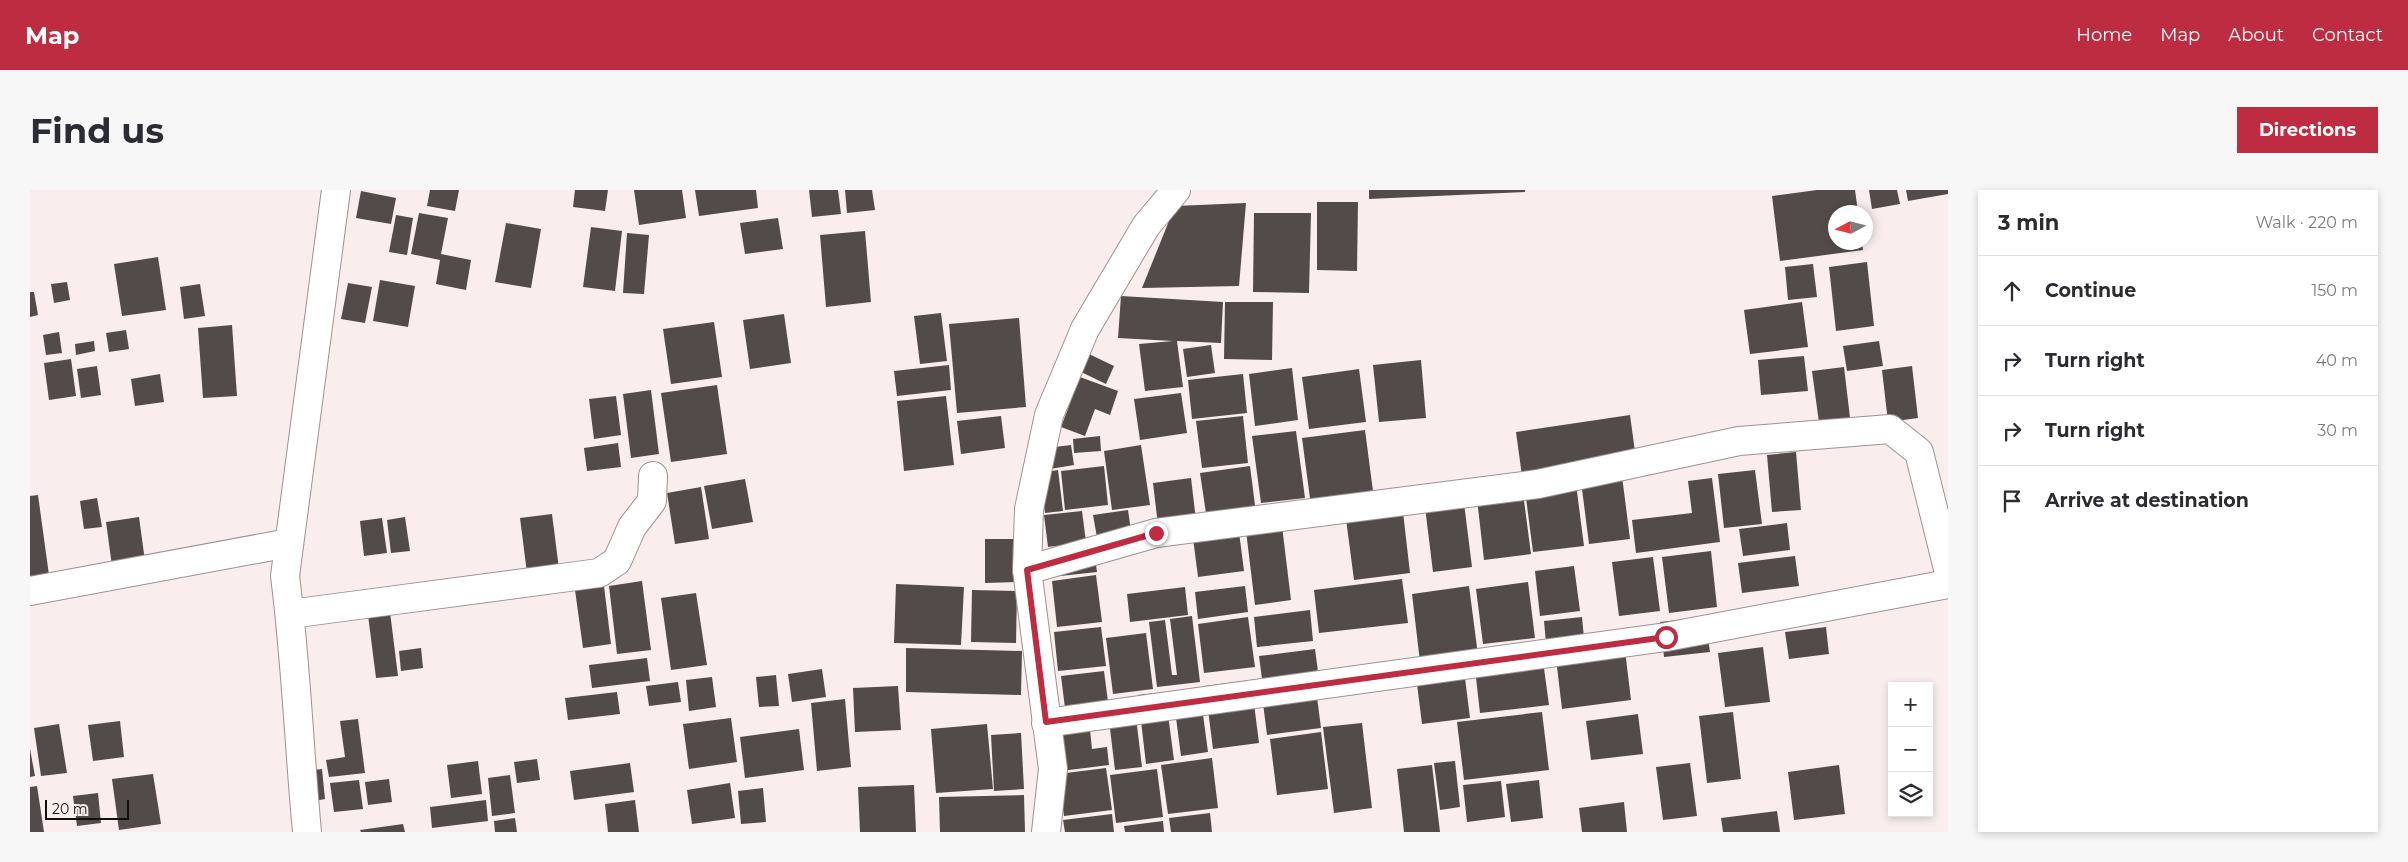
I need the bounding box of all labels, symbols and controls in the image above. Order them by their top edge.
text: Map [25,21,79,50]
text: Home [2076,24,2132,46]
text: Map [2160,24,2200,46]
text: About [2228,24,2284,46]
text: Contact [2312,24,2383,46]
button: Directions [2237,107,2378,153]
text: Find us [30,109,164,152]
north arrow [1828,205,1873,250]
text: 3 min [1998,210,2059,235]
text: Walk · 220 m [2255,213,2358,232]
icon: ahead [1998,277,2026,305]
text: Continue [2045,279,2136,302]
text: 150 m [2311,281,2358,300]
icon: right [1998,347,2026,375]
text: Turn right [2045,349,2145,372]
text: 40 m [2316,351,2358,370]
icon: right [1998,417,2026,445]
text: Turn right [2045,419,2145,442]
text: 30 m [2317,421,2358,440]
icon: arrive [1998,487,2026,515]
text: Arrive at destination [2045,489,2249,512]
route end [1145,522,1168,545]
route start [1655,626,1678,649]
map controls [1888,682,1933,817]
button: + [1888,682,1933,727]
button: − [1888,727,1933,772]
button: layers [1888,772,1933,817]
scale bar [45,797,129,820]
text: 20 m [52,800,88,818]

